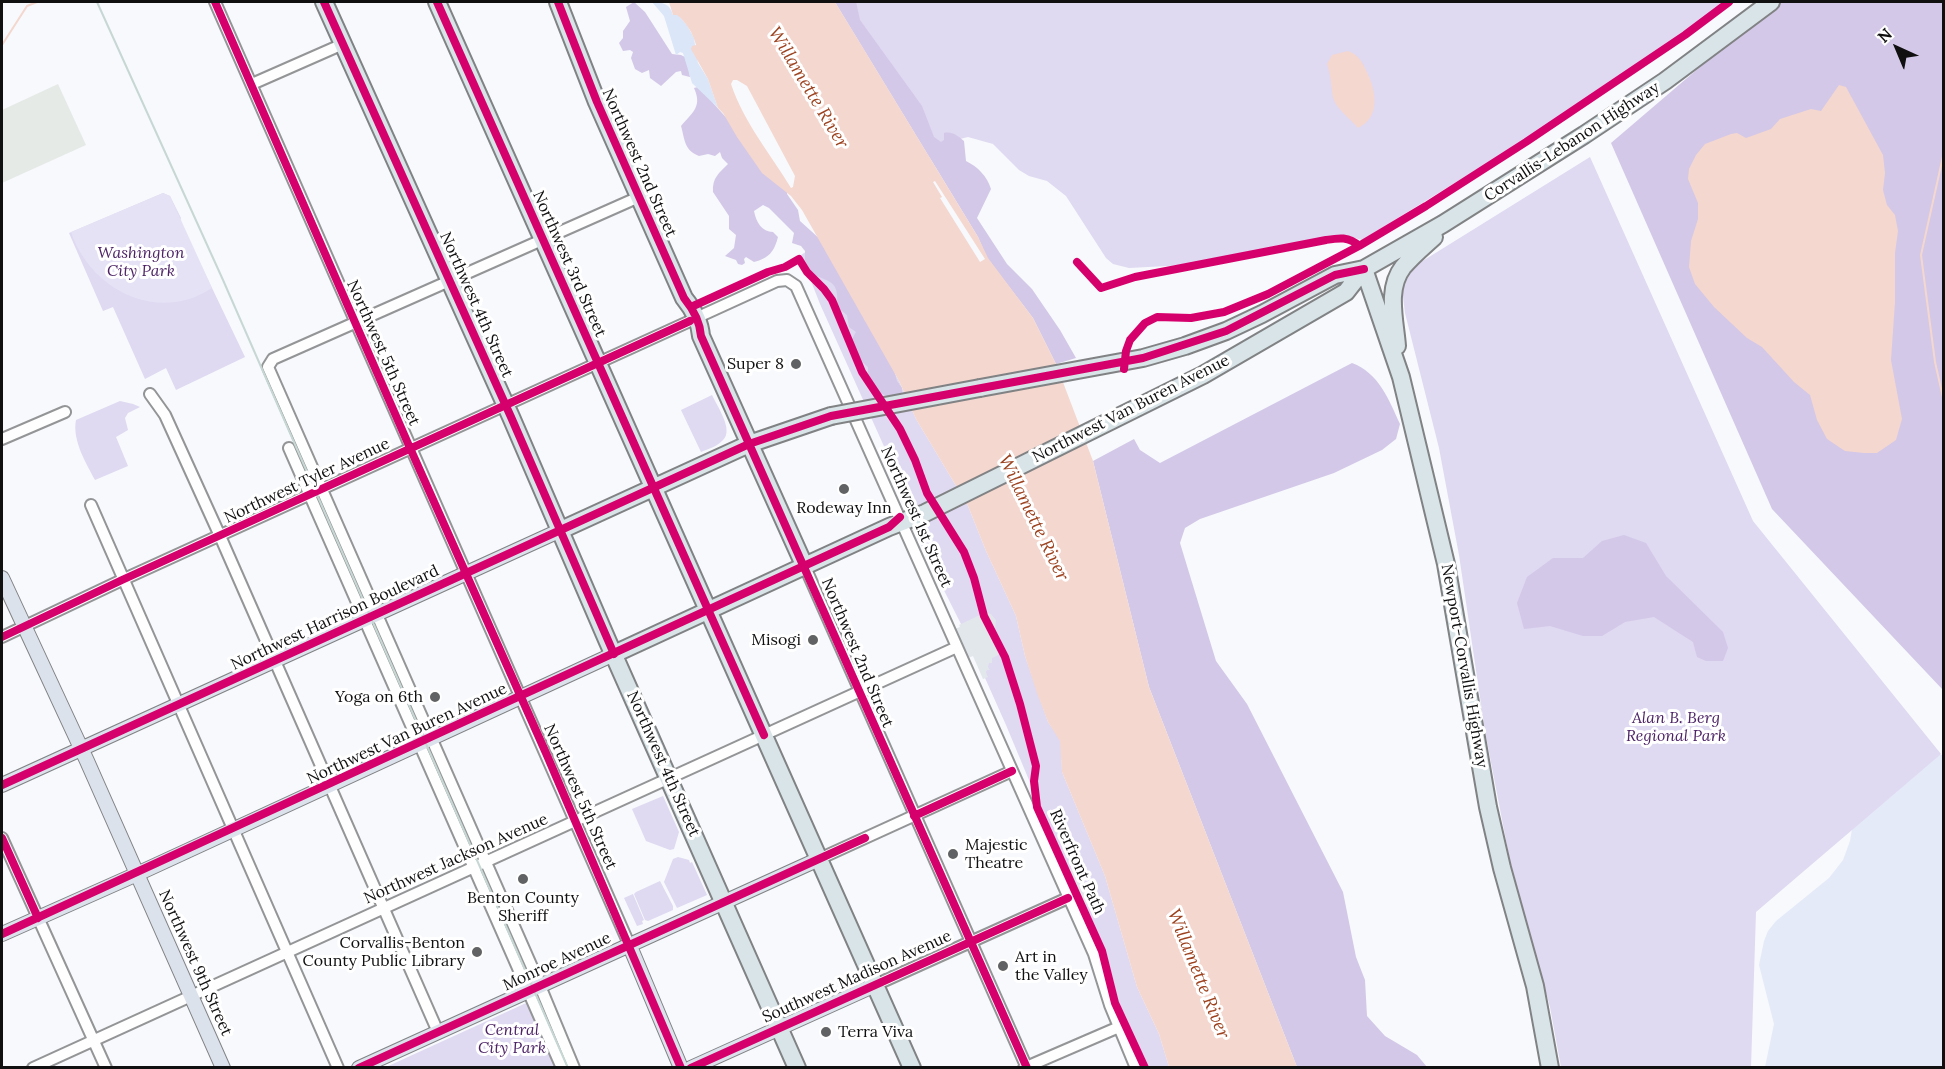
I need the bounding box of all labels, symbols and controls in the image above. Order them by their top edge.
north arrow [1867,18,1927,78]
water label: Willamette River [763,23,853,153]
text: N [1873,24,1896,47]
street label: Corvallis-Lebanon Highway [1481,78,1663,206]
street label: Northwest 2nd Street [598,86,680,240]
street label: Northwest 3rd Street [528,188,610,340]
street label: Northwest 4th Street [435,229,517,381]
park label: Washington City Park [98,243,184,281]
street label: Northwest 5th Street [342,277,424,429]
street label: Northwest Van Buren Avenue [1029,351,1233,467]
place label: Super 8 [727,354,784,374]
marker: Super 8 [789,357,803,371]
street label: Northwest Tyler Avenue [221,434,393,528]
street label: Northwest 1st Street [876,444,956,590]
water label: Willamette River [993,451,1073,585]
marker: Rodeway Inn [837,482,851,496]
place label: Rodeway Inn [796,498,892,518]
street label: Northwest Harrison Boulevard [228,561,442,675]
street label: Newport-Corvallis Highway [1437,563,1491,769]
street label: Northwest 2nd Street [817,575,897,731]
place label: Misogi [751,630,801,650]
marker: Misogi [806,633,820,647]
street label: Northwest Van Buren Avenue [304,679,510,789]
place label: Yoga on 6th [335,687,423,707]
street label: Northwest 4th Street [622,688,704,840]
marker: Yoga on 6th [428,690,442,704]
park label: Alan B. Berg Regional Park [1626,708,1726,746]
street label: Northwest 5th Street [539,721,621,873]
street label: Riverfront Path [1045,806,1109,918]
street label: Northwest Jackson Avenue [361,810,551,908]
place label: Majestic Theatre [965,835,1027,873]
marker: Majestic Theatre [946,847,960,861]
marker: Benton County Sheriff [516,872,530,886]
street label: Northwest 9th Street [154,887,236,1039]
place label: Benton County Sheriff [467,888,579,926]
water label: Willamette River [1162,906,1234,1042]
street label: Southwest Madison Avenue [760,927,954,1027]
street label: Monroe Avenue [500,929,614,995]
place label: Corvallis-Benton County Public Library [303,933,465,971]
marker: Corvallis-Benton County Public Library [470,945,484,959]
place label: Art in the Valley [1015,947,1088,985]
marker: Art in the Valley [996,959,1010,973]
park label: Central City Park [478,1020,546,1058]
place label: Terra Viva [838,1022,913,1042]
marker: Terra Viva [819,1025,833,1039]

